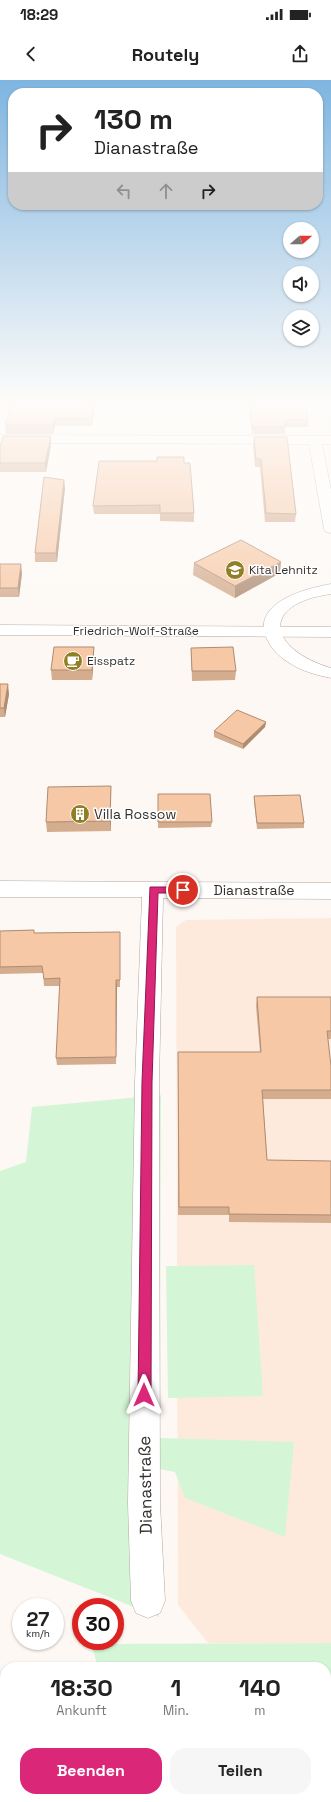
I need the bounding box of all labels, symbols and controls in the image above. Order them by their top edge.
text: 18:29 [20,5,58,24]
icon: back [20,43,42,65]
text: Routely [132,43,199,66]
icon: share [289,43,311,65]
text: 130 m [94,101,173,137]
icon: right [28,104,80,156]
text: Dianastraße [94,136,198,159]
icon: left [113,180,135,202]
icon: ahead [155,180,177,202]
icon: right [197,180,219,202]
north arrow [283,222,319,258]
map controls [283,222,319,346]
button: sound [283,266,319,302]
button: layers [283,310,319,346]
school or university icon: Kita Lehnitz [224,559,246,581]
place label: Kita Lehnitz [249,562,318,578]
street label: Friedrich-Wolf-Straße [73,623,199,639]
cafe icon: Eisspatz [62,650,84,672]
place label: Eisspatz [87,653,135,669]
building icon: Villa Rossow [69,803,91,825]
place label: Villa Rossow [94,805,177,823]
pin [166,873,200,907]
icon: arrive [172,879,194,901]
street label: Dianastraße [213,881,295,899]
position arrow [123,1374,165,1416]
street label: Dianastraße [133,1436,157,1534]
speed limit sign: 30 [72,1598,124,1650]
text: 27 [27,1606,49,1632]
text: km/h [26,1627,50,1640]
text: 18:30 [50,1672,113,1703]
text: 1 [171,1672,181,1703]
text: 140 [239,1672,281,1703]
text: Ankunft [56,1702,107,1719]
text: Min. [163,1702,189,1719]
text: m [254,1702,265,1719]
button: Beenden [20,1748,162,1794]
button: Teilen [170,1748,311,1794]

